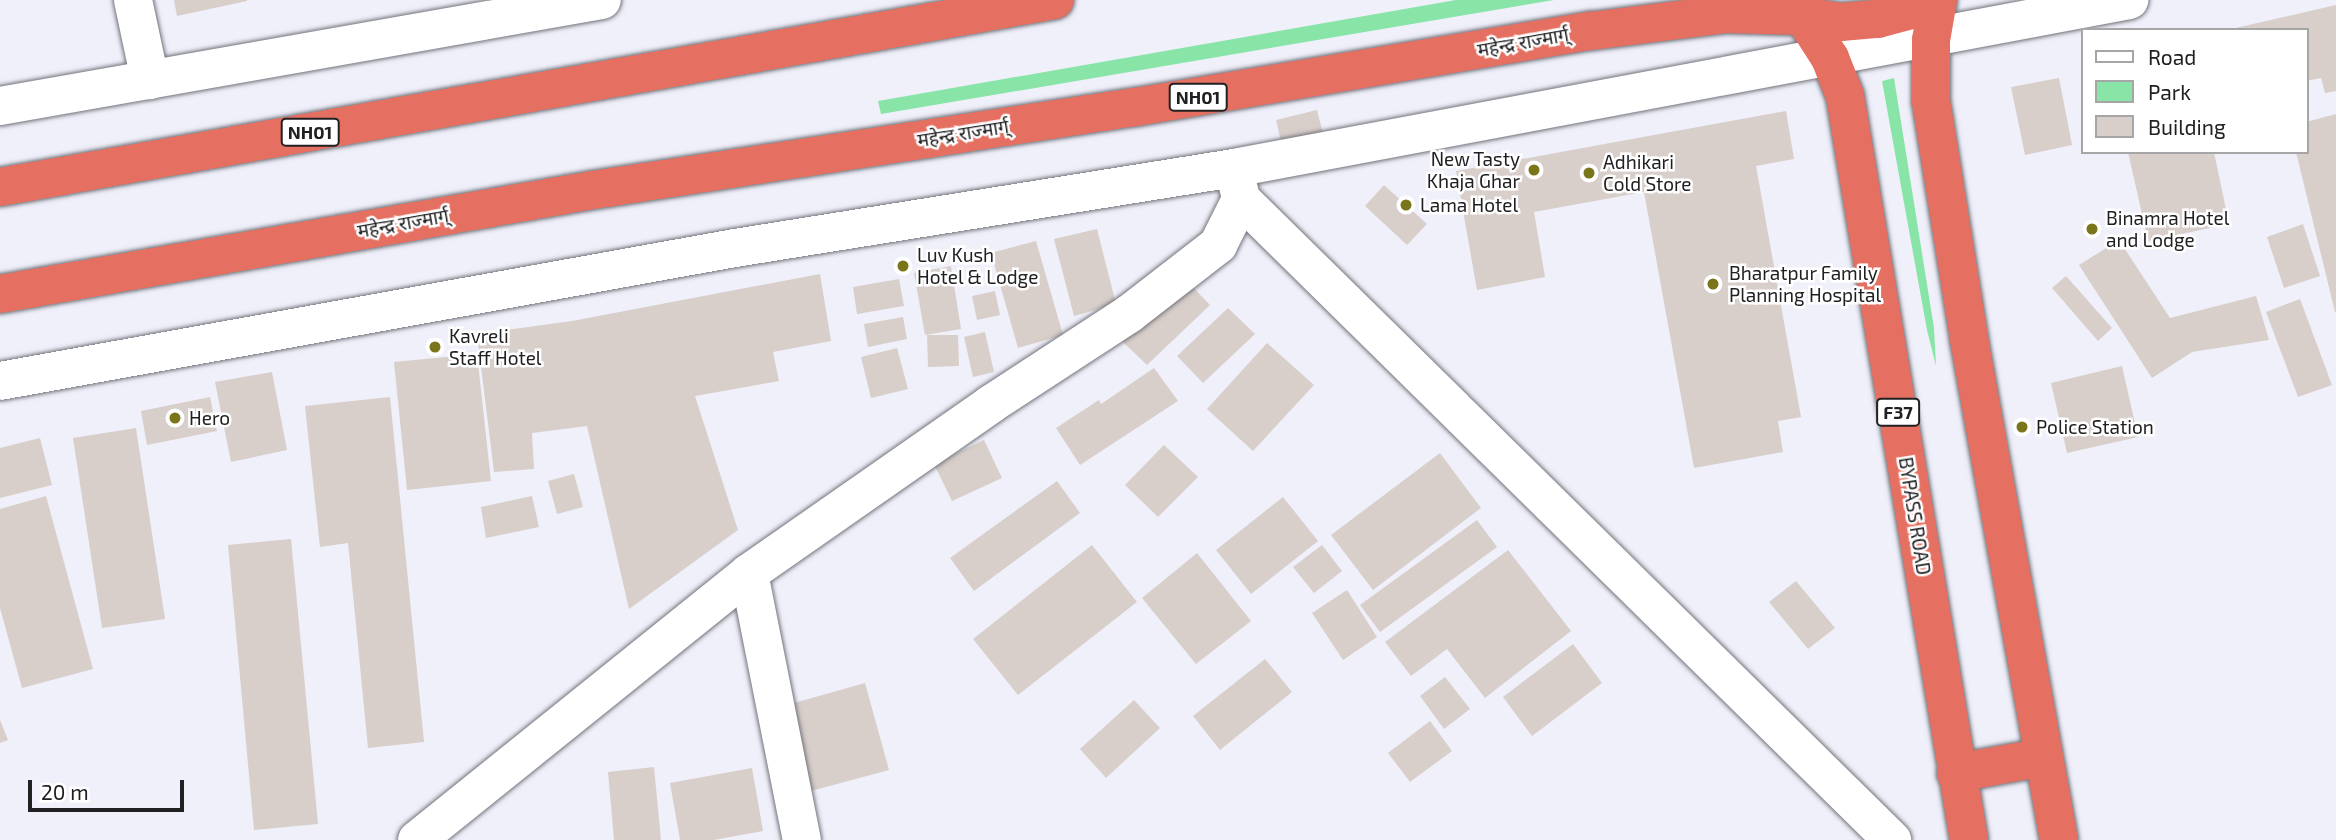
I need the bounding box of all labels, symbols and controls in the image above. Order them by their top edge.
street label: महेन्द्र राज्मार्ग् [1476,23,1570,61]
legend [2080,28,2308,154]
text: Road [2148,44,2196,69]
text: Park [2148,79,2191,104]
road number: NH01 [1168,82,1228,112]
text: Building [2148,114,2226,139]
street label: महेन्द्र राज्मार्ग् [916,115,1010,151]
road number: NH01 [280,118,340,146]
place label: New Tasty Khaja Ghar [1427,148,1520,192]
place label: Adhikari Cold Store [1603,151,1692,195]
marker: New Tasty Khaja Ghar [1526,162,1542,178]
marker: Adhikari Cold Store [1581,165,1597,181]
place label: Lama Hotel [1420,194,1518,216]
marker: Lama Hotel [1398,197,1414,213]
street label: महेन्द्र राज्मार्ग् [356,204,450,242]
place label: Binamra Hotel and Lodge [2106,207,2229,251]
marker: Binamra Hotel and Lodge [2084,221,2100,237]
place label: Luv Kush Hotel & Lodge [917,244,1039,288]
marker: Luv Kush Hotel & Lodge [895,258,911,274]
place label: Bharatpur Family Planning Hospital [1729,262,1881,306]
marker: Bharatpur Family Planning Hospital [1703,274,1723,294]
place label: Kavreli Staff Hotel [449,325,542,369]
marker: Kavreli Staff Hotel [427,339,443,355]
road number: F37 [1875,398,1921,426]
place label: Hero [189,407,230,429]
marker: Hero [167,410,183,426]
place label: Police Station [2036,416,2154,438]
marker: Police Station [2014,419,2030,435]
street label: BYPASS ROAD [1894,455,1936,577]
scale bar [32,766,187,810]
text: 20 m [41,779,89,804]

